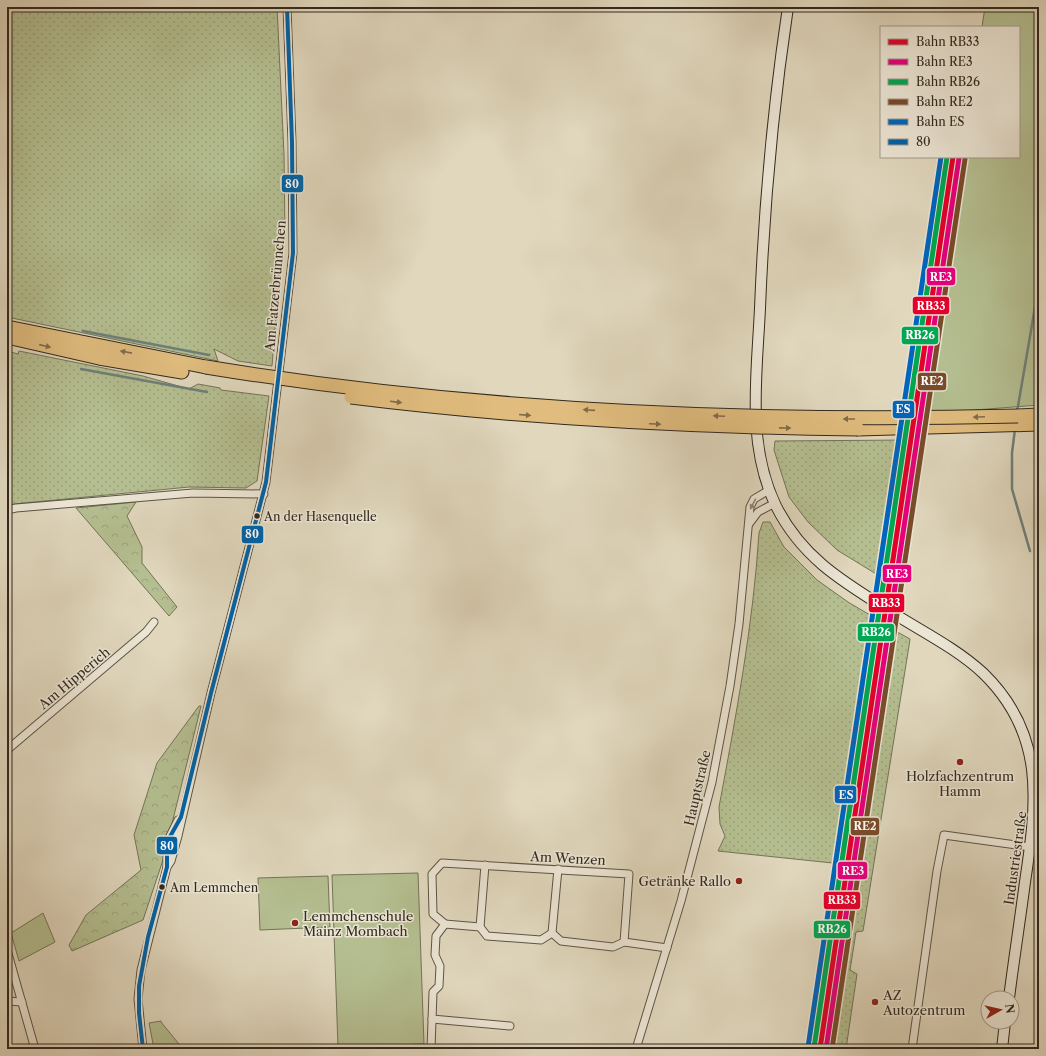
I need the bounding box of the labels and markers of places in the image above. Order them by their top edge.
place label: An der Hasenquelle [263,509,377,524]
marker: An der Hasenquelle [252,511,262,521]
marker: Holzfachzentrum Hamm [955,757,965,767]
place label: Holzfachzentrum Hamm [906,768,1014,799]
place label: Getränke Rallo [638,873,731,889]
marker: Getränke Rallo [734,876,744,886]
place label: Am Lemmchen [169,880,259,895]
marker: Am Lemmchen [157,882,167,892]
place label: Lemmchenschule Mainz Mombach [303,908,413,939]
marker: Lemmchenschule Mainz Mombach [290,918,300,928]
place label: AZ Autozentrum [882,987,965,1018]
marker: AZ Autozentrum [870,997,880,1007]

